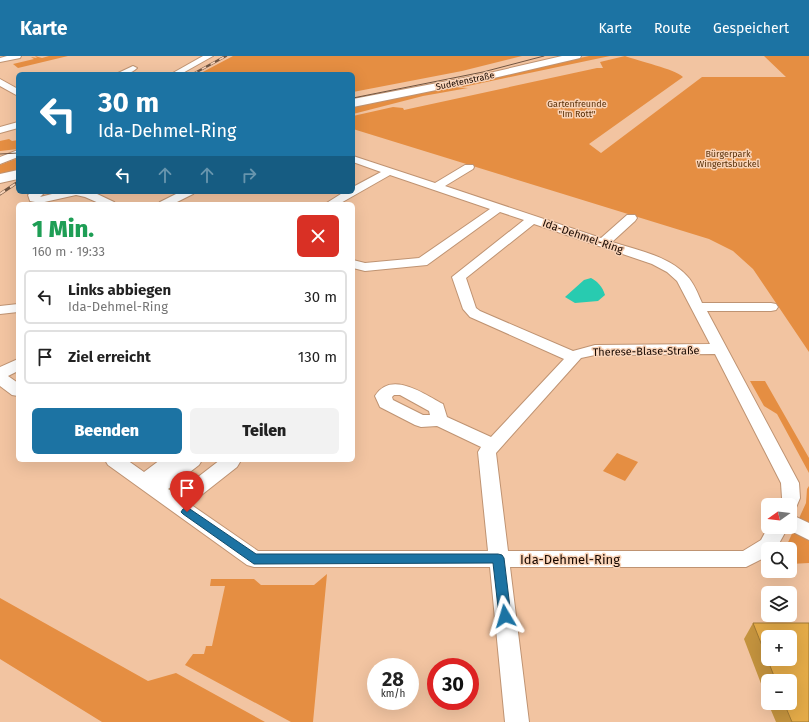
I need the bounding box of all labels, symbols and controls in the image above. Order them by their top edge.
text: Karte [20,17,67,40]
text: Karte [598,20,632,37]
text: Route [654,20,691,37]
text: Gespeichert [713,20,789,37]
street label: Sudetenstraße [435,70,495,92]
text: 30 m [98,86,159,119]
icon: left [32,88,84,140]
park label: Gartenfreunde "Im Rott" [547,99,607,119]
text: Ida-Dehmel-Ring [98,120,236,142]
park label: Bürgerpark Wingertsbuckel [697,149,760,169]
icon: left [112,164,134,186]
icon: ahead [154,164,176,186]
icon: ahead [196,164,218,186]
icon: right [238,164,260,186]
text: 1 Min. [32,215,94,243]
button: close [297,215,339,257]
street label: Ida-Dehmel-Ring [541,217,625,256]
text: 160 m · 19:33 [32,244,105,259]
text: Links abbiegen [68,281,171,299]
icon: left [34,286,56,308]
text: 30 m [304,288,337,306]
text: Ida-Dehmel-Ring [68,299,168,314]
street label: Therese-Blase-Straße [593,344,700,359]
icon: arrive [34,346,56,368]
text: Ziel erreicht [68,348,151,366]
text: 130 m [298,348,337,366]
button: Beenden [32,408,182,454]
button: Teilen [190,408,339,454]
pin [170,471,204,512]
icon: arrive [176,477,198,499]
north arrow [761,498,797,534]
map controls [761,498,797,710]
button: search [761,542,797,578]
street label: Ida-Dehmel-Ring [520,552,620,567]
button: layers [761,586,797,622]
position arrow [484,595,526,637]
button: + [761,630,797,666]
speed limit sign: 30 [427,658,479,710]
text: 28 [382,667,404,691]
button: − [761,674,797,710]
text: km/h [381,688,405,700]

